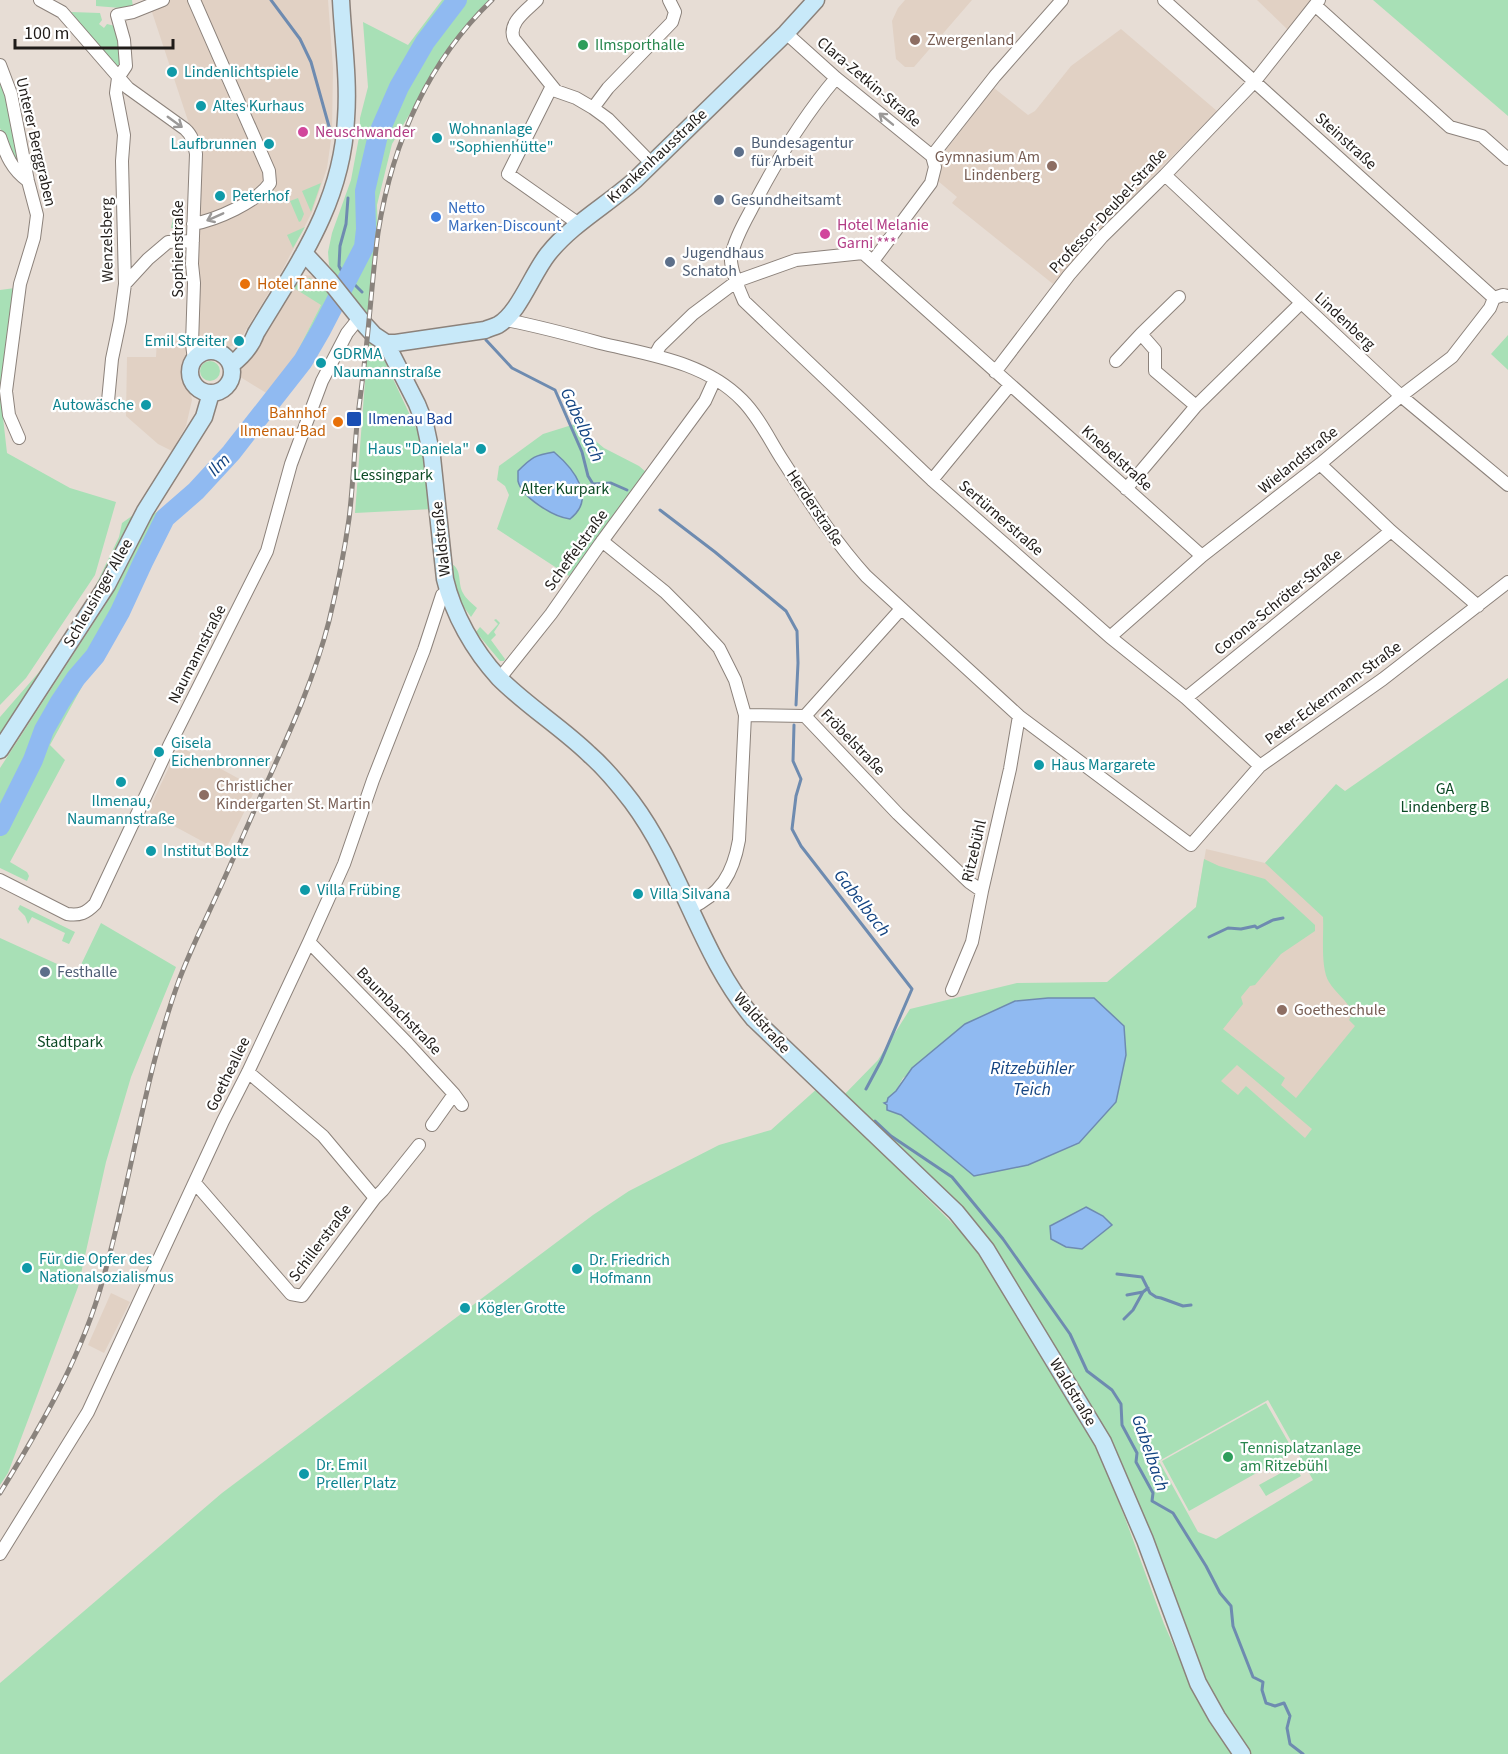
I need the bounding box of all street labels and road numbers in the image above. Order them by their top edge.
street label: Clara-Zetkin-Straße [812,32,926,132]
street label: Unterer Berggraben [10,75,62,209]
street label: Krankenhausstraße [602,104,712,208]
street label: Steinstraße [1310,107,1382,175]
street label: Professor-Deubel-Straße [1044,144,1172,278]
street label: Wenzelsberg [95,197,119,283]
street label: Sophienstraße [167,200,189,298]
street label: Lindenberg [1310,287,1380,355]
street label: Knebelstraße [1077,420,1157,496]
street label: Wielandstraße [1254,421,1342,499]
street label: Herderstraße [781,465,849,551]
street label: Sertürnerstraße [954,475,1048,561]
street label: Waldstraße [426,500,456,578]
street label: Scheffelstraße [539,505,613,595]
street label: Schleusinger Allee [58,535,138,651]
street label: Corona-Schröter-Straße [1209,543,1347,660]
street label: Naumannstraße [163,601,231,707]
street label: Peter-Eckermann-Straße [1260,636,1406,750]
street label: Fröbelstraße [816,704,890,780]
street label: Ritzebühl [956,818,992,884]
street label: Baumbachstraße [351,962,447,1060]
street label: Waldstraße [729,988,795,1058]
street label: Goetheallee [201,1033,256,1115]
street label: Schillerstraße [283,1199,357,1286]
street label: Waldstraße [1044,1354,1102,1430]

